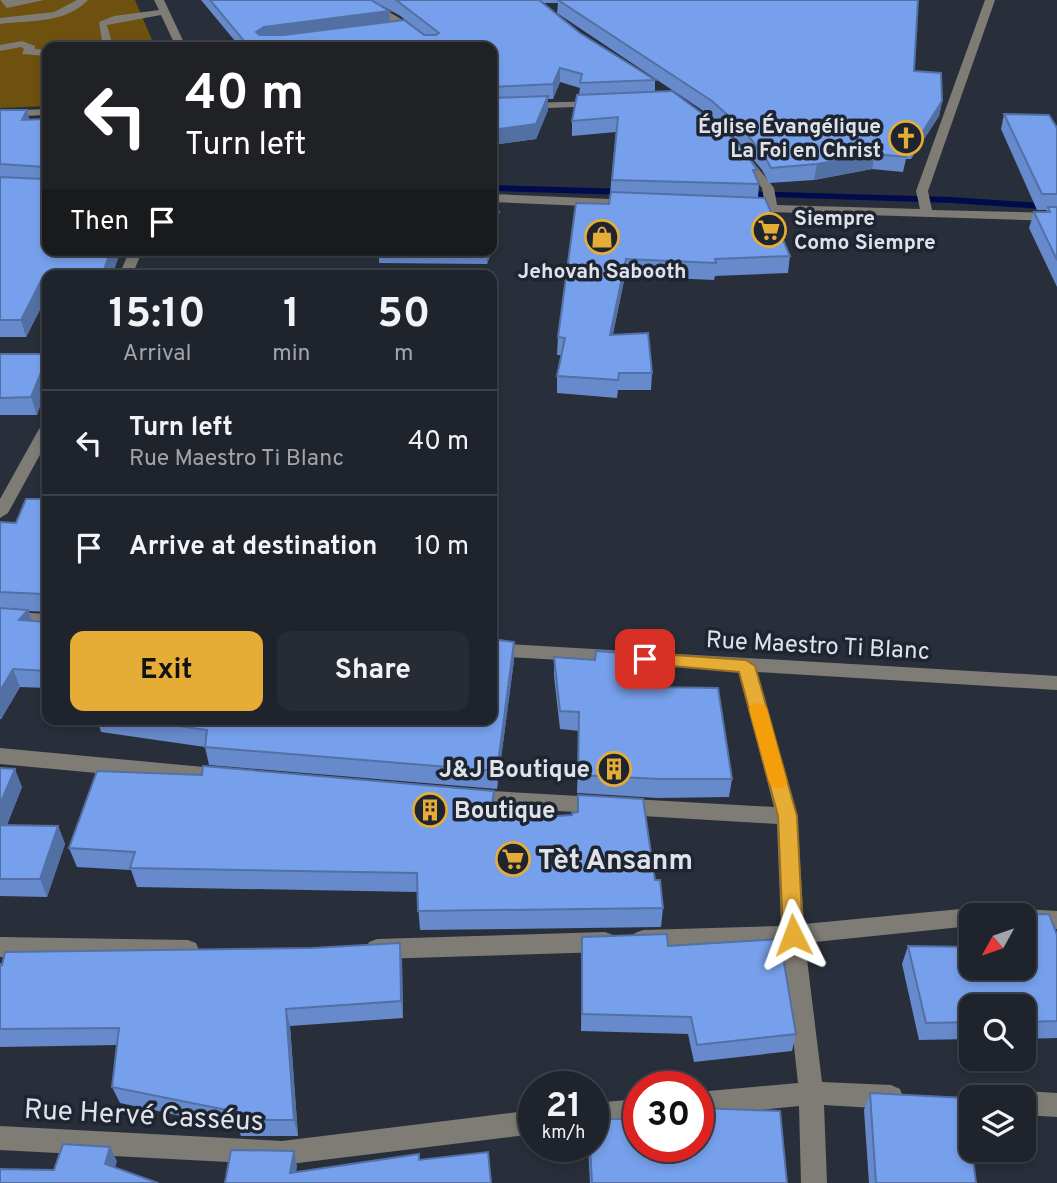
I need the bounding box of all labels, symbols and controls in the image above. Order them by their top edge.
text: 40 m [185,65,304,127]
icon: left [70,70,161,161]
place label: Église Évangélique La Foi en Christ [698,113,881,165]
church icon: Église Évangélique La Foi en Christ [887,119,925,157]
text: Turn left [185,126,306,166]
icon: arrive [143,203,181,241]
text: Then [70,206,129,239]
place label: Siempre Como Siempre [794,206,936,257]
supermarket icon: Siempre Como Siempre [750,211,788,249]
shop icon: Jehovah Sabooth [583,218,621,256]
place label: Jehovah Sabooth [518,259,686,286]
text: 15:10 [109,289,206,342]
text: 1 [283,289,300,342]
text: 50 [377,289,430,342]
text: Arrival [123,340,191,369]
text: min [272,340,311,369]
text: m [394,340,414,369]
text: Turn left [129,412,233,445]
icon: left [70,424,108,462]
text: 40 m [408,426,469,459]
text: Rue Maestro Ti Blanc [129,445,344,474]
icon: arrive [70,529,108,567]
text: Arrive at destination [129,531,377,564]
text: 10 m [414,531,469,564]
street label: Rue Maestro Ti Blanc [705,626,931,668]
pin [615,629,675,689]
button: Exit [70,631,263,711]
button: Share [277,631,469,711]
icon: arrive [626,640,664,678]
building icon: J&J Boutique [595,750,633,788]
place label: J&J Boutique [439,756,590,786]
building icon: Boutique [411,791,449,829]
place label: Boutique [454,797,555,827]
supermarket icon: Tèt Ansanm [494,840,532,878]
place label: Tèt Ansanm [538,844,693,880]
position arrow [756,898,830,972]
north arrow [959,903,1036,980]
map controls [959,903,1036,1162]
button: search [959,994,1036,1071]
speed limit sign: 30 [623,1071,714,1162]
text: 21 [546,1085,581,1129]
button: layers [959,1085,1036,1162]
street label: Rue Hervé Casséus [23,1093,265,1141]
text: km/h [542,1122,585,1145]

